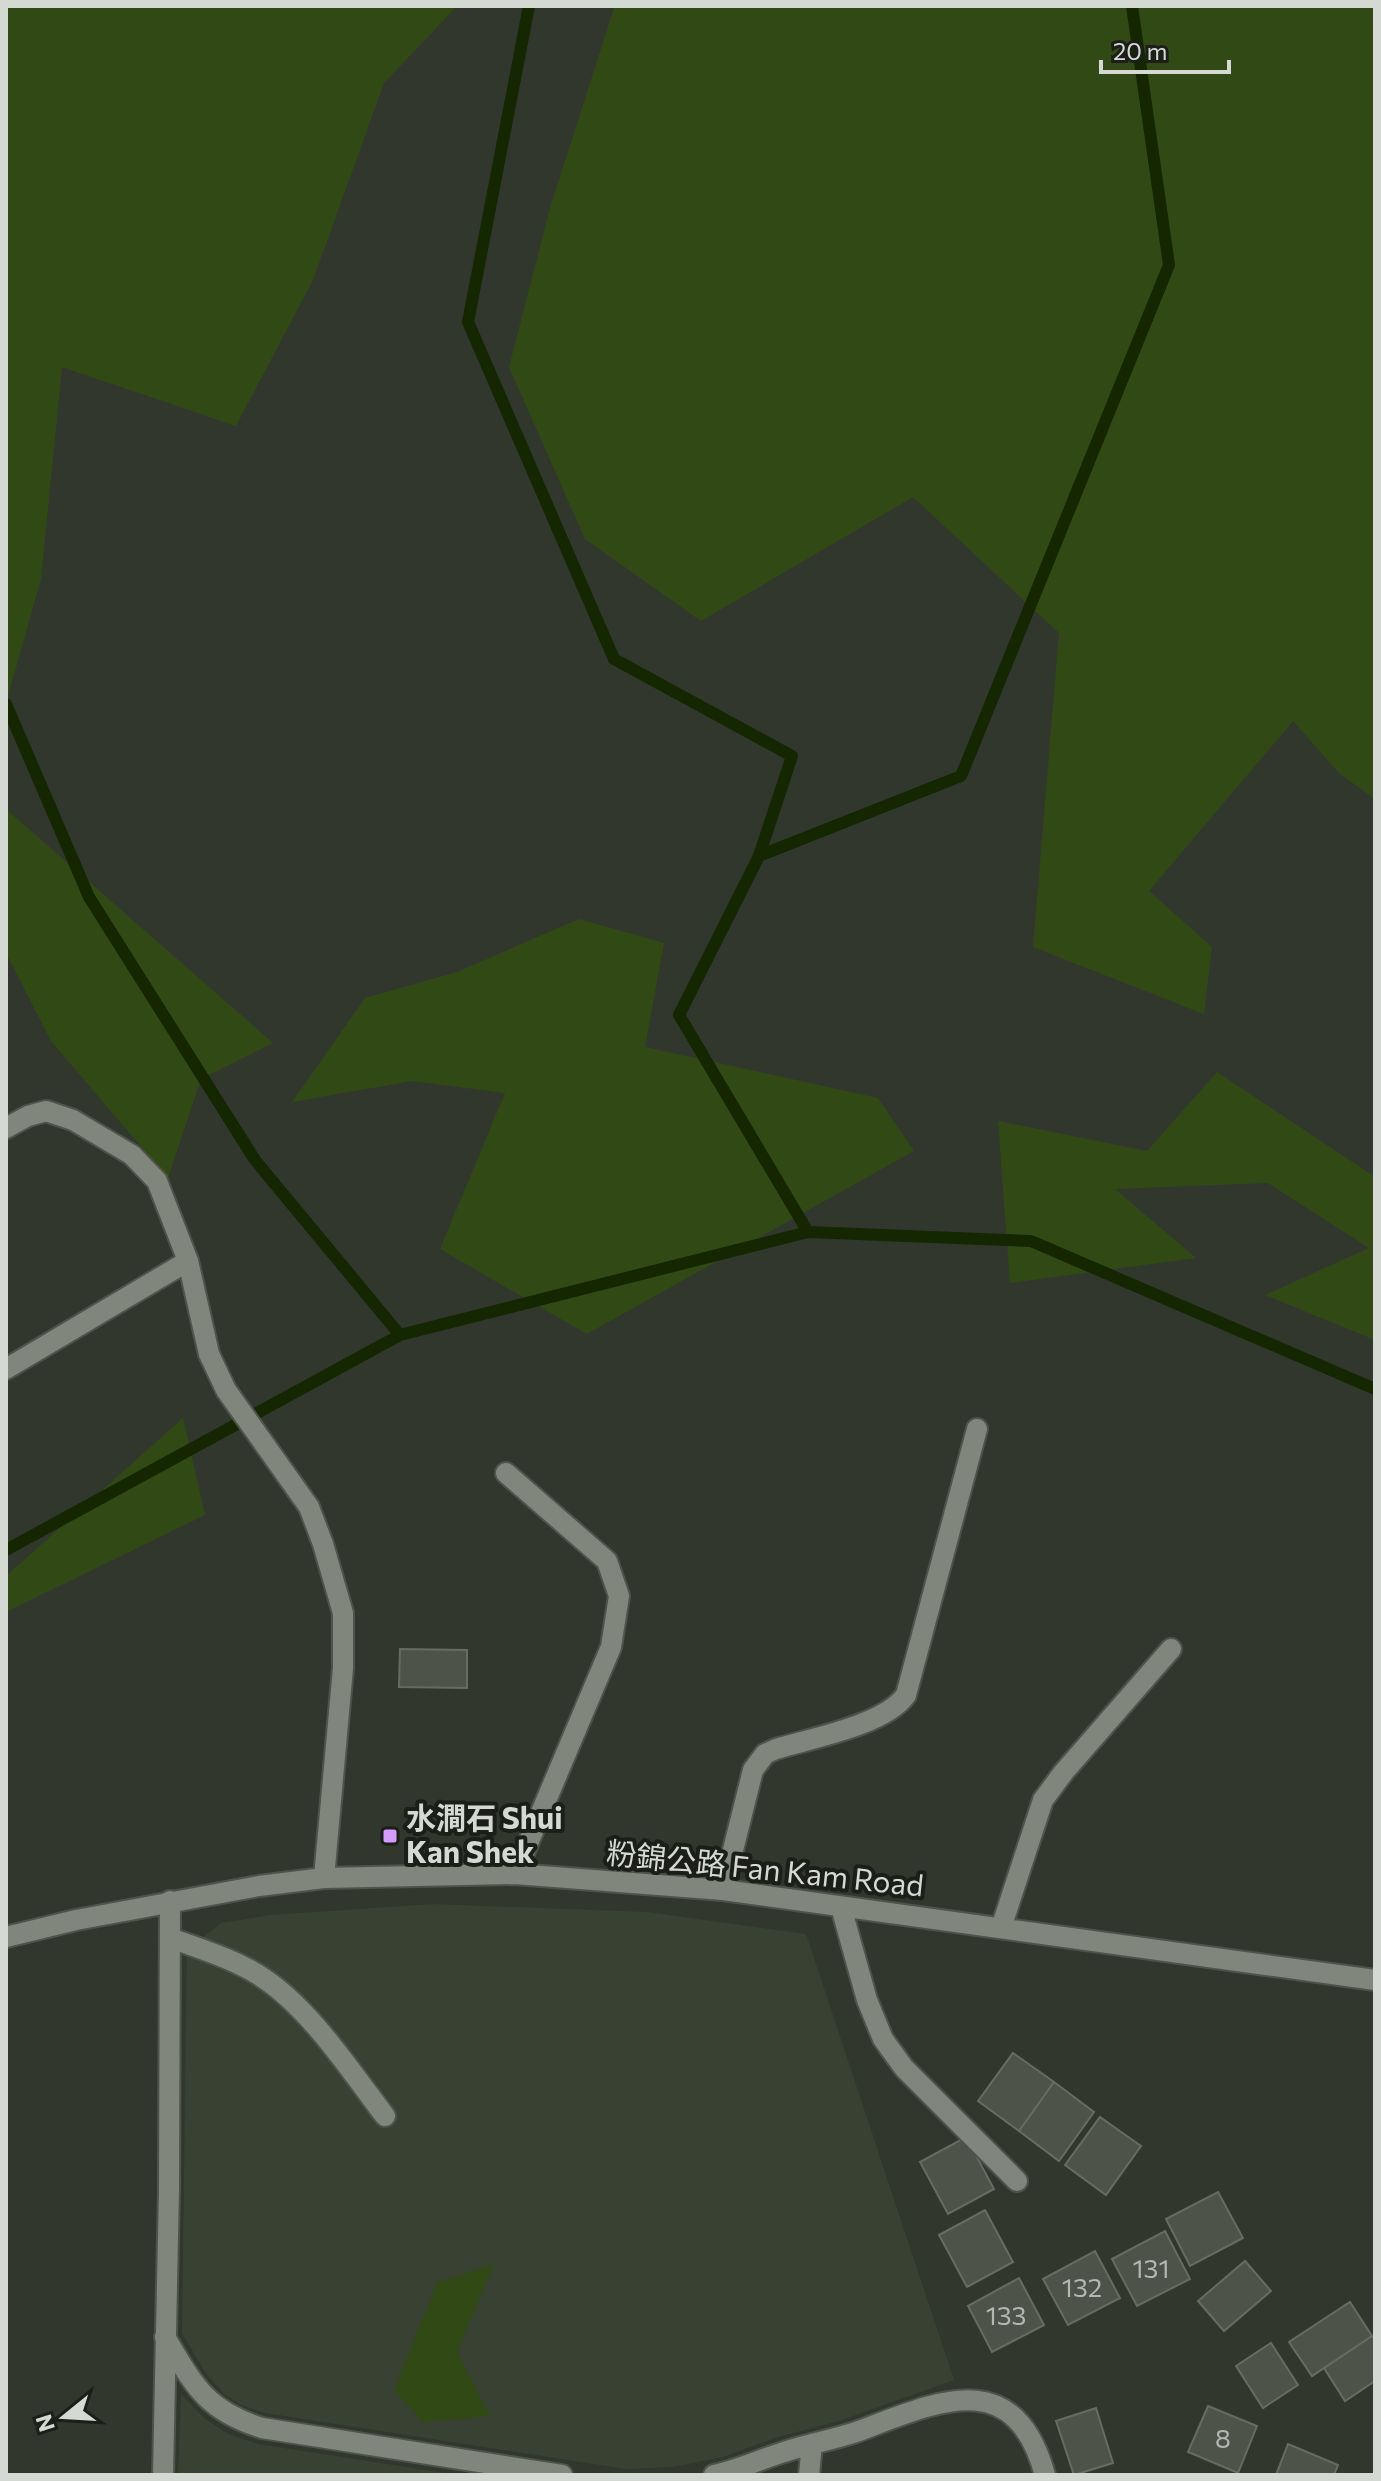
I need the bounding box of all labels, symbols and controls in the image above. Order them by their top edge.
scale bar [1101,24,1229,74]
text: 20 m [1113,36,1167,65]
place label: 水澗石 Shui Kan Shek [406,1798,563,1869]
marker: 水澗石 Shui Kan Shek [381,1827,399,1845]
street label: 粉錦公路 Fan Kam Road [605,1832,926,1903]
house number: 131 [1132,2252,1170,2283]
house number: 132 [1062,2271,1102,2302]
house number: 133 [986,2299,1026,2330]
north arrow [24,2377,104,2457]
text: N [29,2411,60,2435]
house number: 8 [1215,2422,1231,2453]

